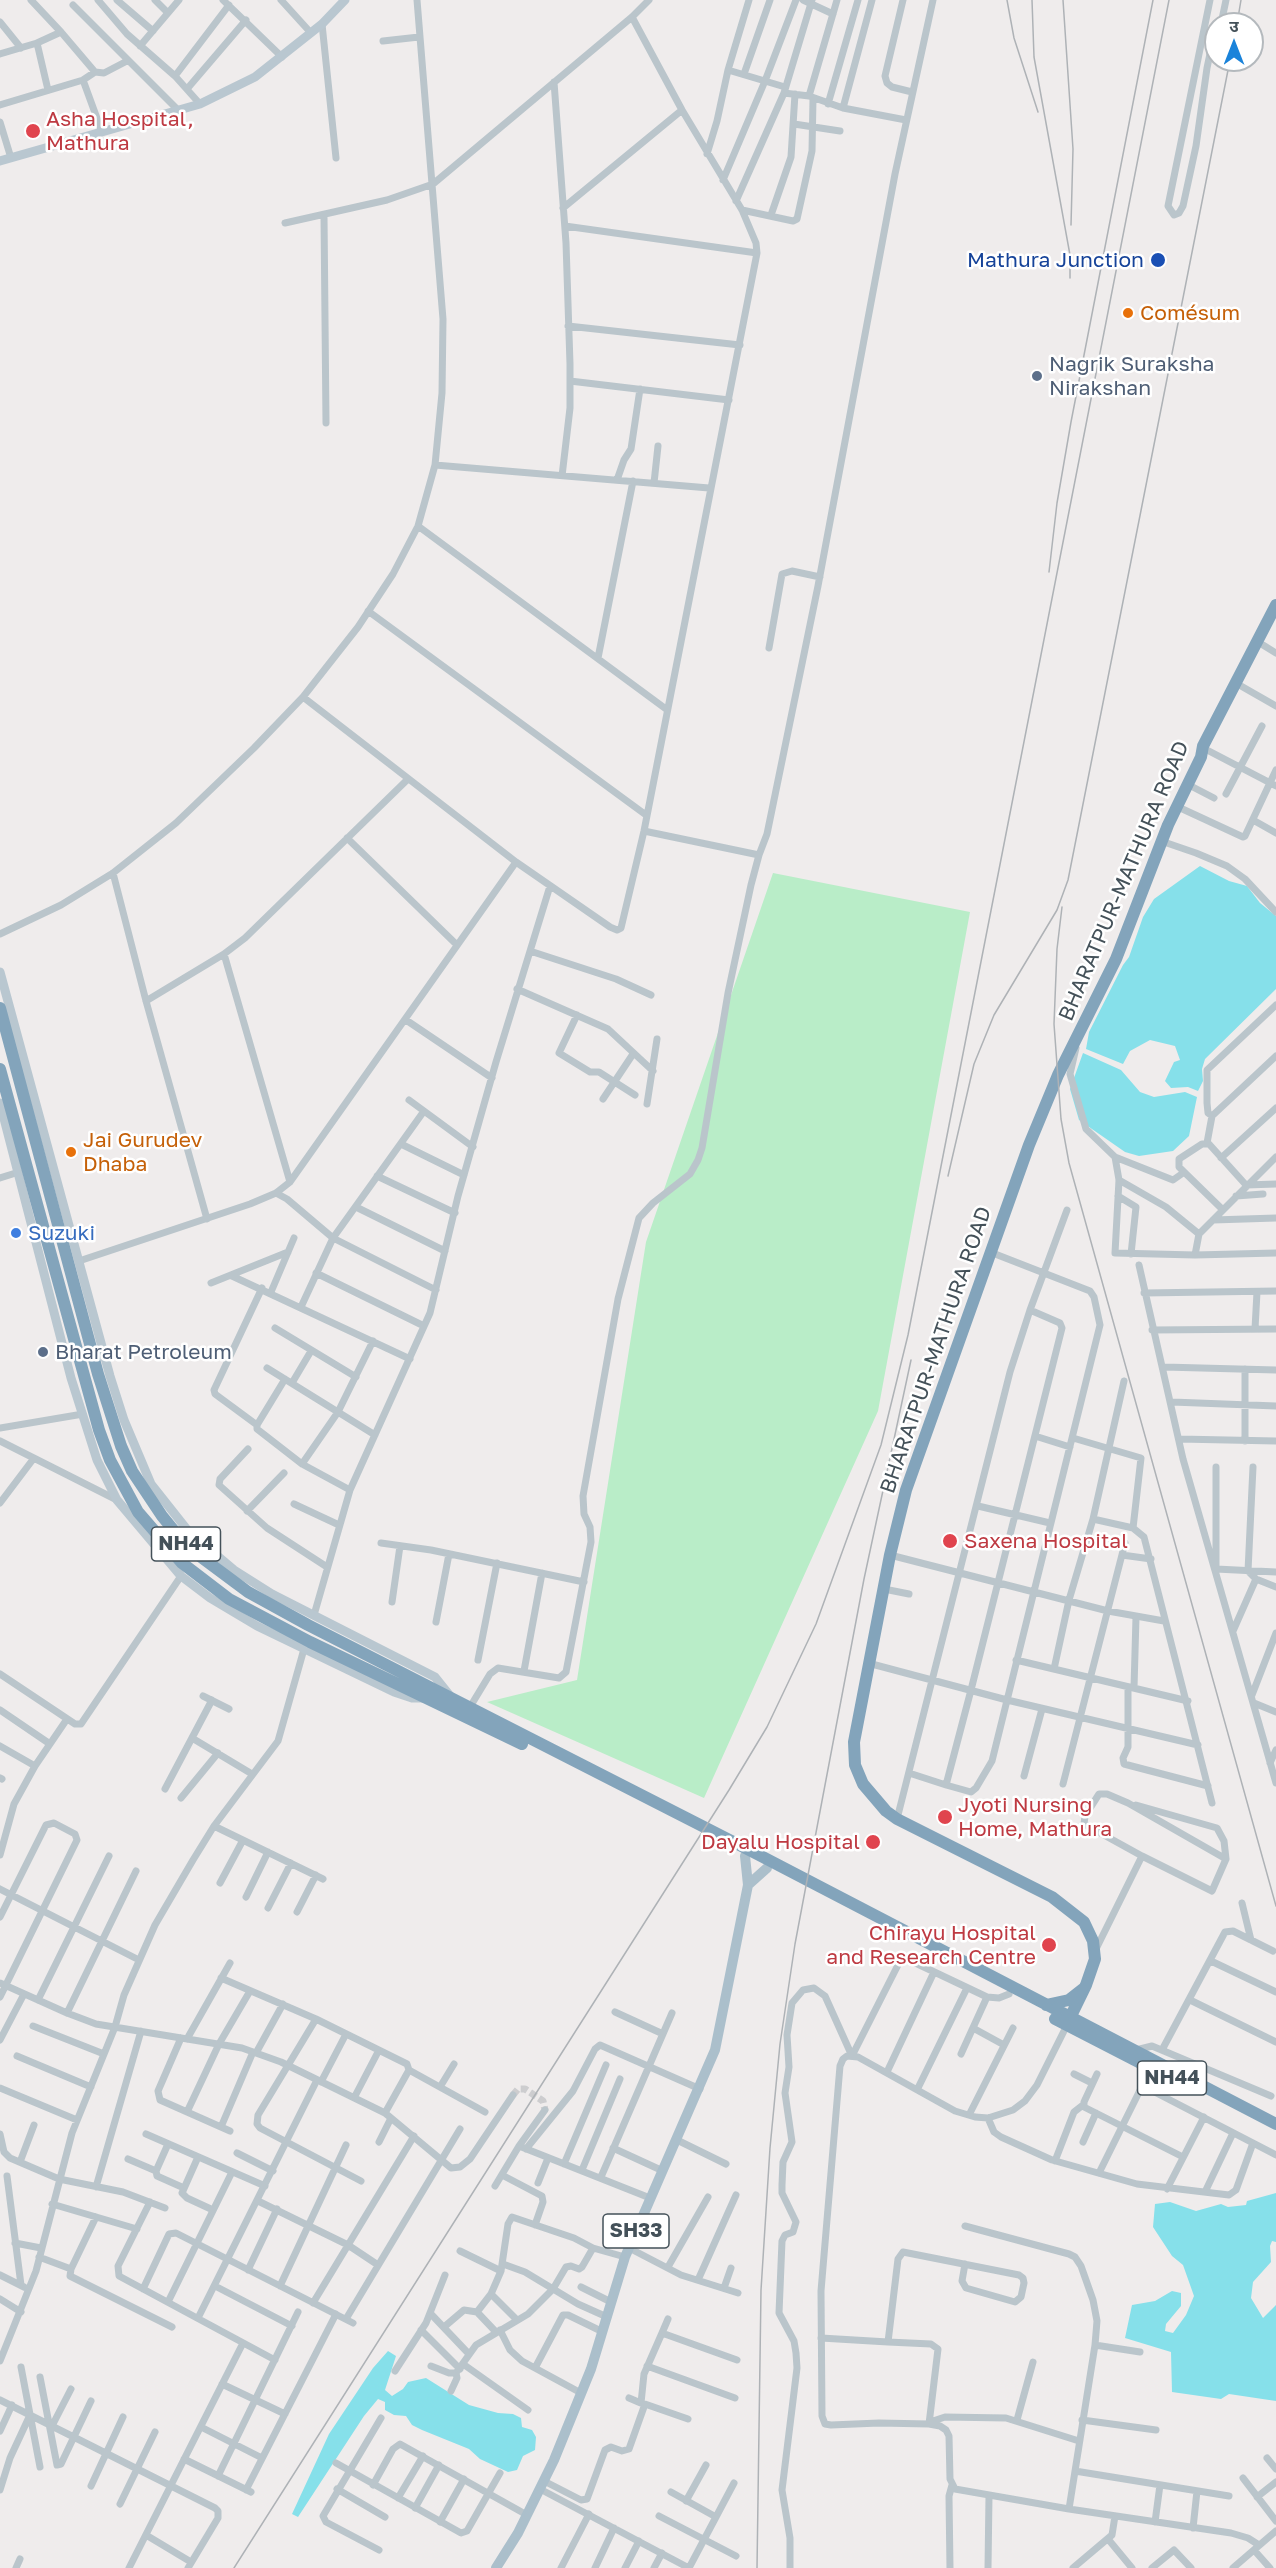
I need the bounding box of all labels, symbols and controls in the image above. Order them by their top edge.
north arrow [1204,12,1264,72]
text: उ [1229,16,1239,36]
place label: Asha Hospital, Mathura [46,106,194,156]
marker: Asha Hospital, Mathura [24,122,42,140]
place label: Mathura Junction [967,247,1144,273]
marker: Mathura Junction [1149,251,1167,269]
place label: Comésum [1140,300,1240,326]
marker: Comésum [1121,306,1135,320]
place label: Nagrik Suraksha Nirakshan [1049,351,1214,401]
marker: Nagrik Suraksha Nirakshan [1030,369,1044,383]
street label: BHARATPUR-MATHURA ROAD [1053,737,1195,1025]
place label: Jai Gurudev Dhaba [83,1127,202,1177]
marker: Jai Gurudev Dhaba [64,1145,78,1159]
street label: BHARATPUR-MATHURA ROAD [875,1203,997,1497]
place label: Suzuki [28,1220,95,1246]
marker: Suzuki [9,1226,23,1240]
place label: Bharat Petroleum [55,1339,232,1365]
marker: Bharat Petroleum [36,1345,50,1359]
road number: NH44 [152,1527,220,1561]
place label: Saxena Hospital [964,1528,1128,1554]
marker: Saxena Hospital [941,1532,959,1550]
place label: Jyoti Nursing Home, Mathura [958,1792,1112,1842]
marker: Jyoti Nursing Home, Mathura [936,1808,954,1826]
place label: Dayalu Hospital [701,1829,860,1855]
marker: Dayalu Hospital [864,1833,882,1851]
place label: Chirayu Hospital and Research Centre [826,1920,1036,1970]
marker: Chirayu Hospital and Research Centre [1040,1936,1058,1954]
road number: NH44 [1138,2061,1206,2095]
road number: SH33 [603,2214,669,2248]

